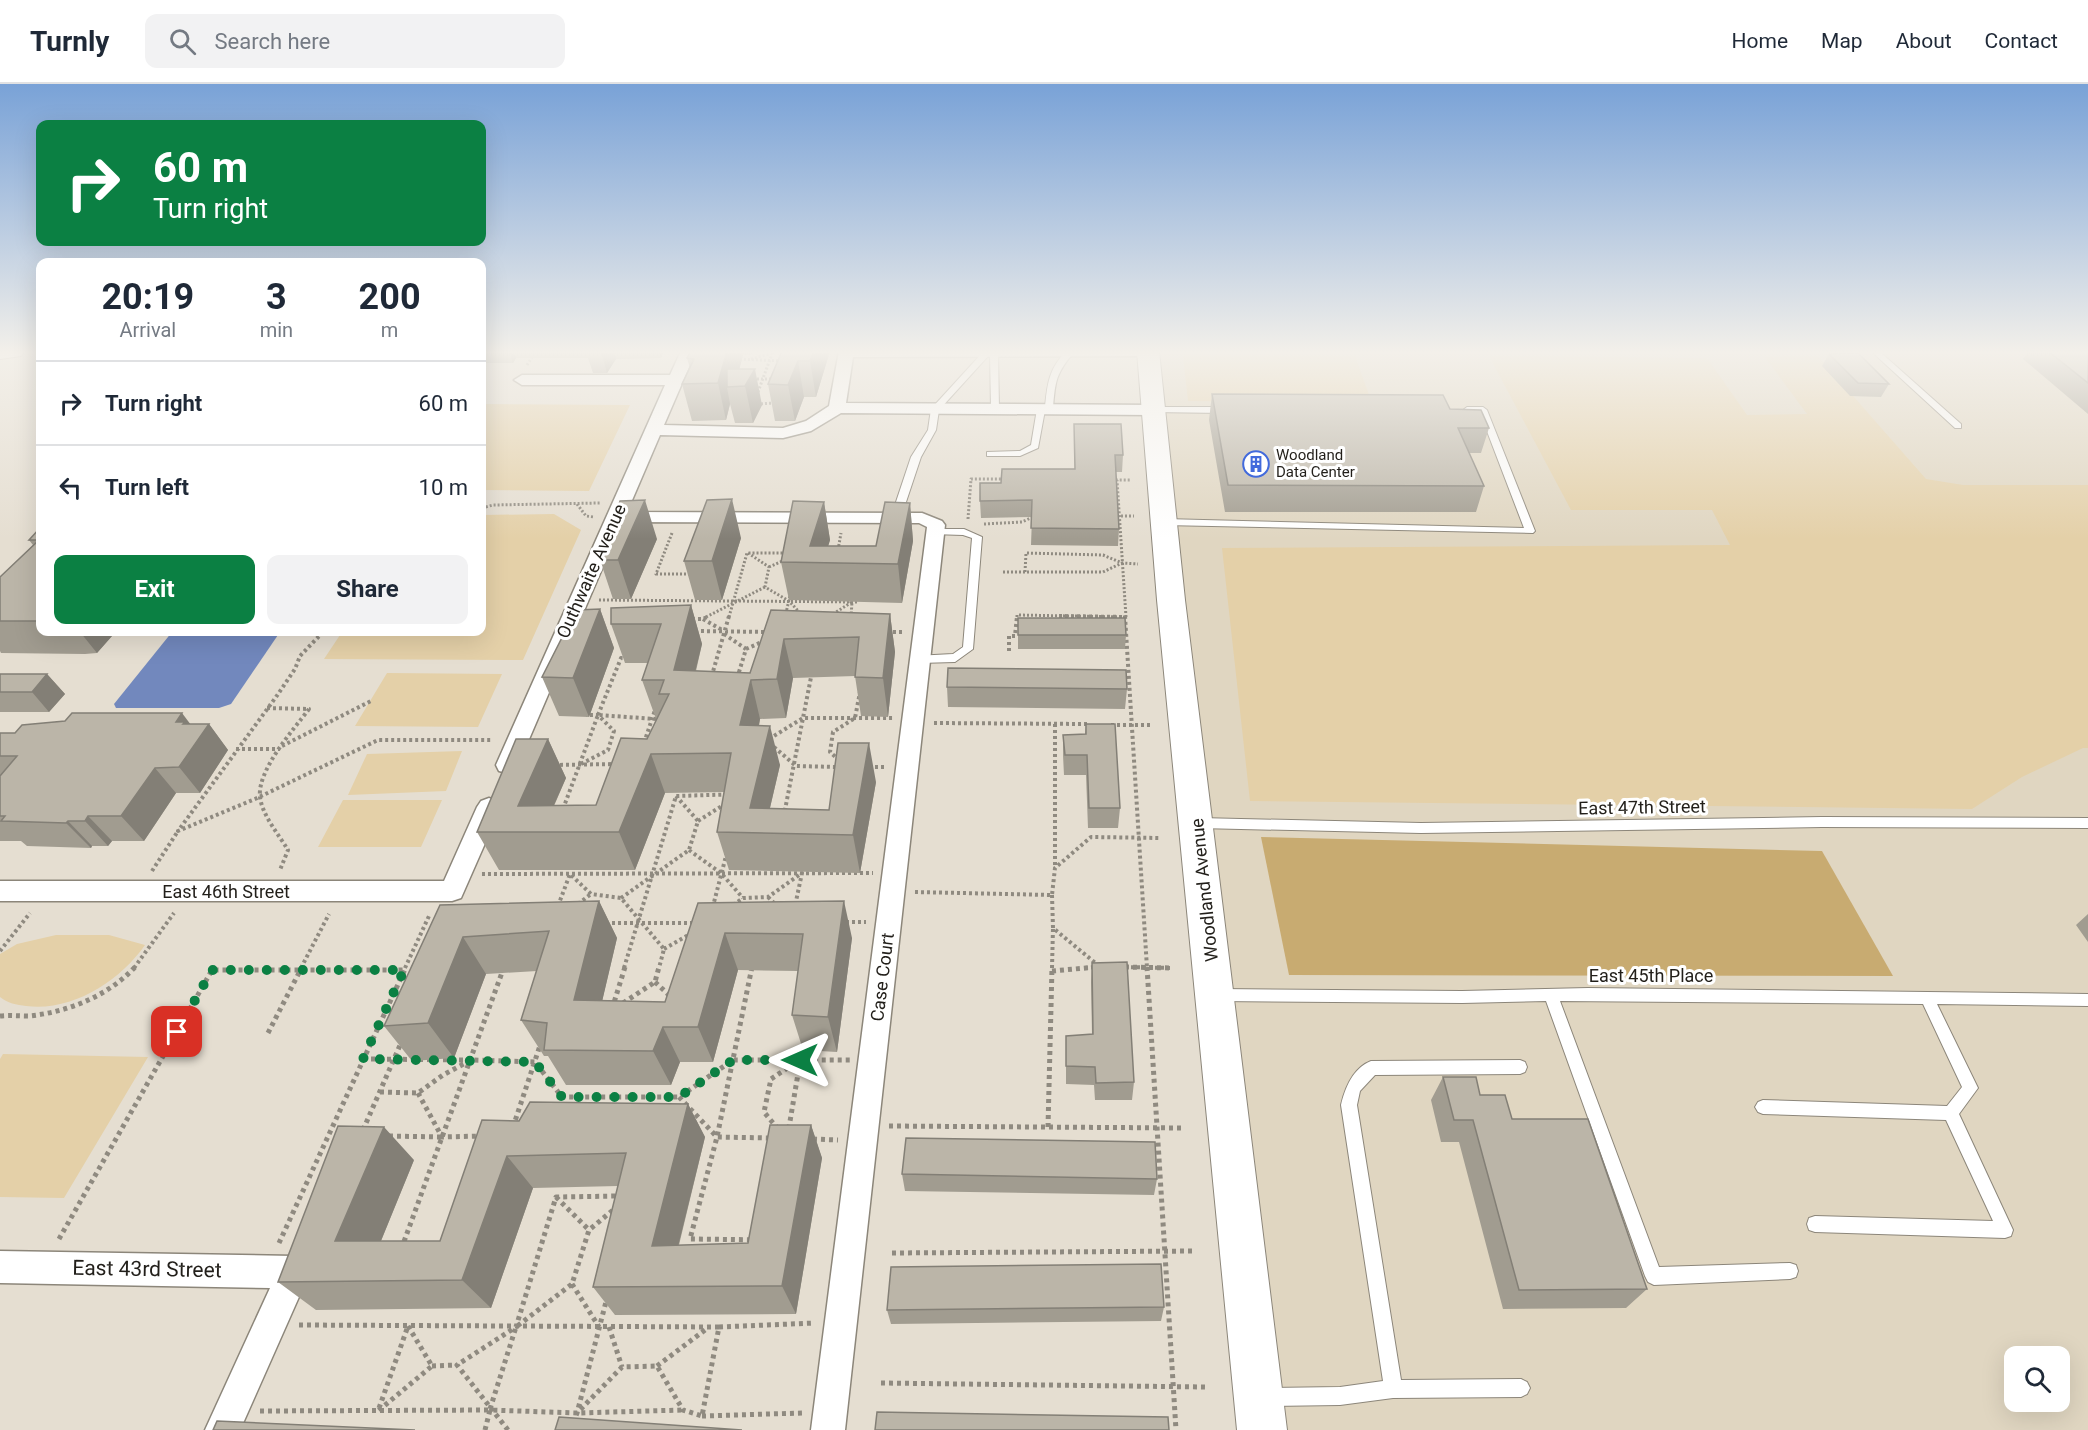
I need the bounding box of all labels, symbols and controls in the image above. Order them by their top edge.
search box [145,14,565,68]
text: Turnly [30,25,109,58]
icon: search [166,25,199,58]
text: Search here [214,29,330,54]
text: Home [1732,29,1788,53]
text: Map [1821,29,1863,53]
text: About [1896,29,1952,53]
text: Contact [1985,29,2058,53]
text: 60 m [153,143,248,192]
icon: right [54,144,132,222]
text: Turn right [153,193,268,225]
text: 20:19 [101,276,194,318]
text: 3 [266,276,287,318]
text: 200 [359,276,421,318]
text: Arrival [119,318,176,342]
text: min [260,318,293,342]
text: m [381,318,398,342]
icon: right [54,387,87,420]
text: Turn right [105,391,202,416]
text: 60 m [419,391,468,416]
place label: Woodland Data Center [1276,446,1355,481]
building icon: Woodland Data Center [1241,449,1271,479]
icon: left [54,471,87,504]
text: Turn left [105,475,189,500]
text: 10 m [419,475,468,500]
street label: Outhwaite Avenue [552,501,630,641]
button: Exit [54,555,255,624]
button: Share [267,555,468,624]
street label: East 47th Street [1578,795,1706,819]
street label: Woodland Avenue [1186,817,1222,963]
street label: East 46th Street [162,881,290,902]
street label: Case Court [866,931,898,1023]
street label: East 45th Place [1589,965,1713,986]
pin [151,1006,202,1057]
icon: arrive [160,1015,193,1048]
position arrow [768,1028,832,1092]
street label: East 43rd Street [72,1256,222,1282]
map controls [2004,1346,2070,1412]
button: search [2004,1346,2070,1412]

